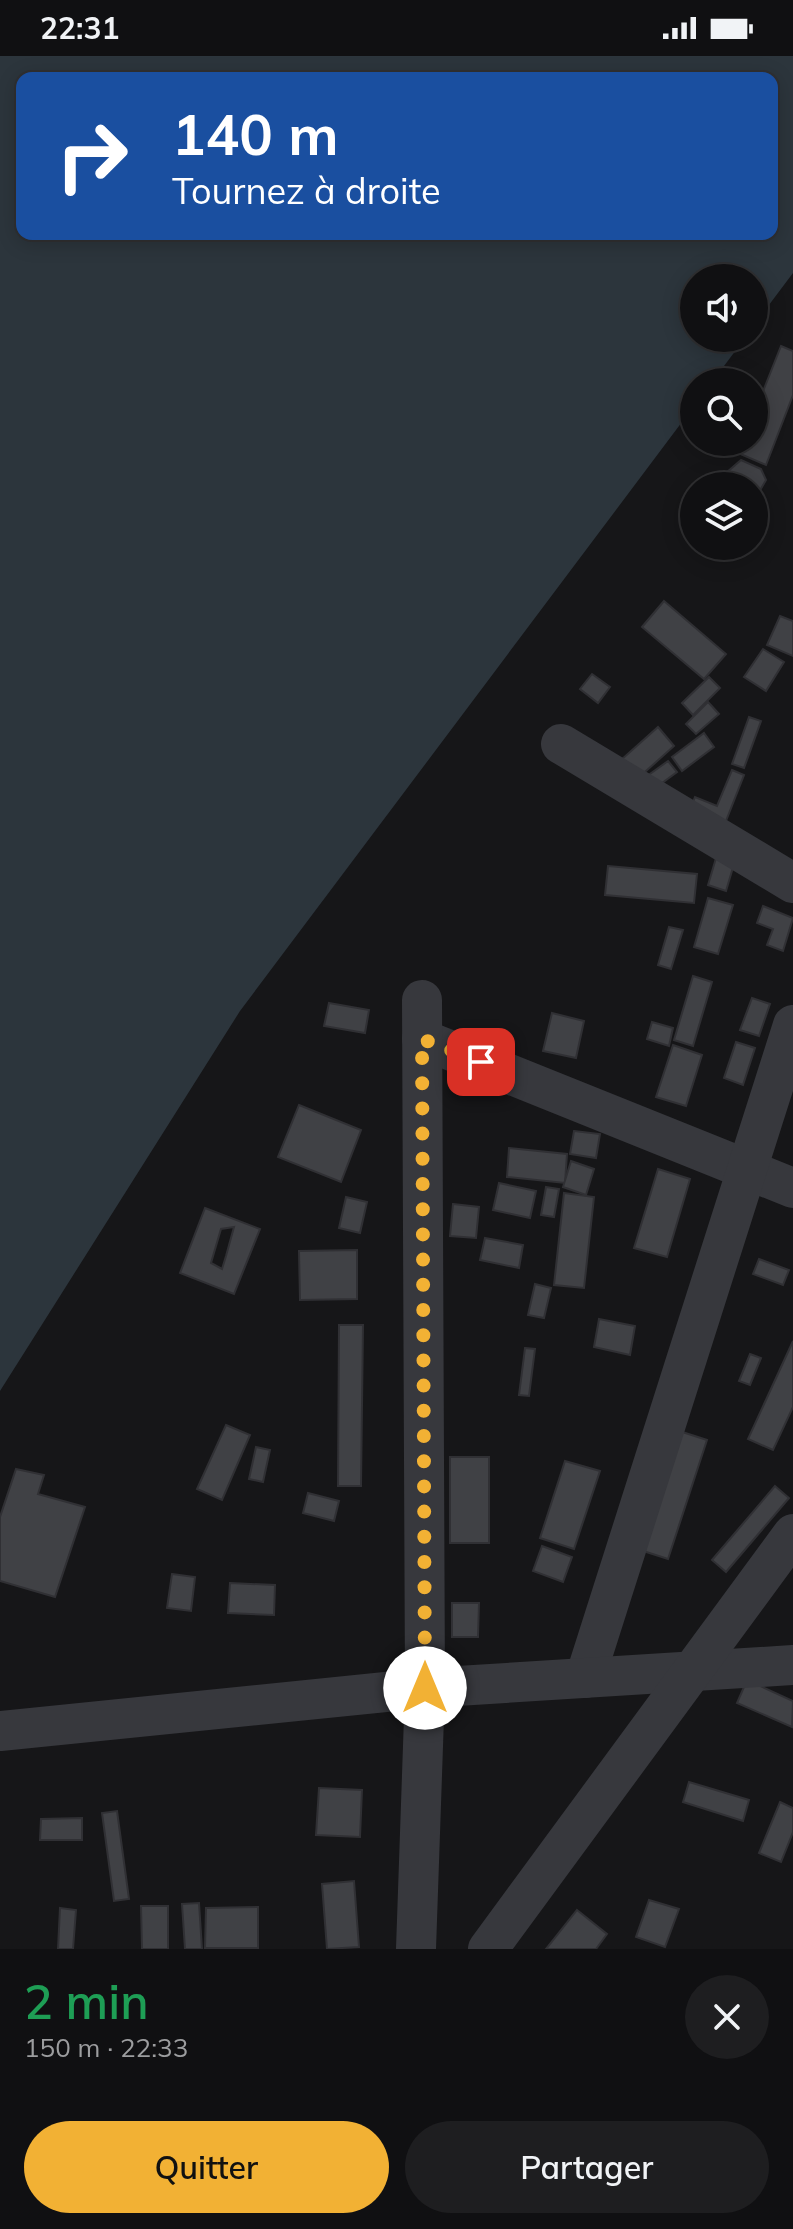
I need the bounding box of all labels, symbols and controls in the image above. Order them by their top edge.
text: 22:31 [40,9,119,47]
text: 140 m [172,99,339,169]
icon: right [40,104,144,208]
text: Tournez à droite [172,168,441,213]
map controls [680,264,768,560]
button: sound [680,264,768,352]
button: search [680,368,768,456]
button: layers [680,472,768,560]
pin [447,1028,515,1096]
icon: arrive [459,1040,503,1084]
position arrow [383,1646,467,1730]
text: 2 min [24,1971,149,2031]
button: close [685,1975,769,2059]
text: 150 m · 22:33 [24,2031,188,2064]
button: Quitter [24,2121,389,2213]
button: Partager [405,2121,769,2213]

